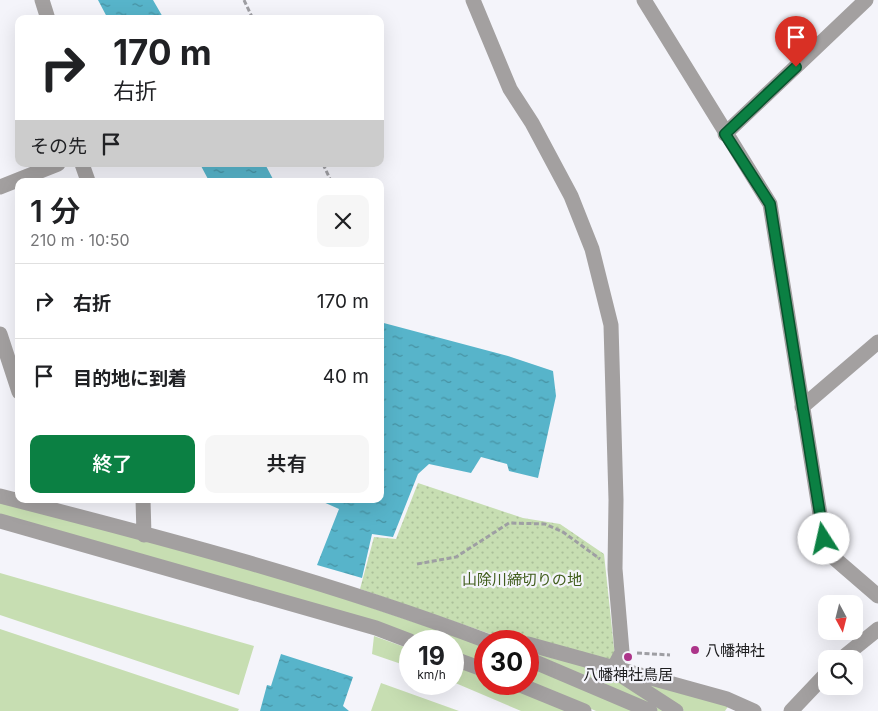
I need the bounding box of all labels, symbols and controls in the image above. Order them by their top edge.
pin [775,16,817,67]
icon: arrive [782,23,810,51]
text: 170 m [113,31,212,73]
icon: right [30,35,95,100]
text: 右折 [113,78,157,104]
icon: arrive [97,130,125,158]
text: その先 [30,135,87,158]
text: 1 分 [30,193,80,229]
button: close [317,195,369,247]
text: 210 m · 10:50 [30,230,130,250]
icon: right [30,287,58,315]
text: 170 m [317,290,369,313]
text: 右折 [73,292,111,315]
icon: arrive [30,362,58,390]
text: 40 m [323,365,369,388]
text: 目的地に到着 [73,367,187,390]
button: 終了 [30,435,195,493]
button: 共有 [205,435,369,493]
position arrow [797,512,849,564]
park label: 山除川締切りの地 [462,570,582,589]
north arrow [818,595,862,640]
map controls [818,595,863,695]
speed limit sign: 30 [474,630,539,695]
text: 19 [418,641,445,671]
place label: 八幡神社 [705,641,765,660]
marker: 八幡神社 [689,644,701,656]
button: search [818,650,863,695]
marker: 八幡神社鳥居 [622,651,634,663]
place label: 八幡神社鳥居 [583,665,673,684]
text: km/h [417,667,446,682]

